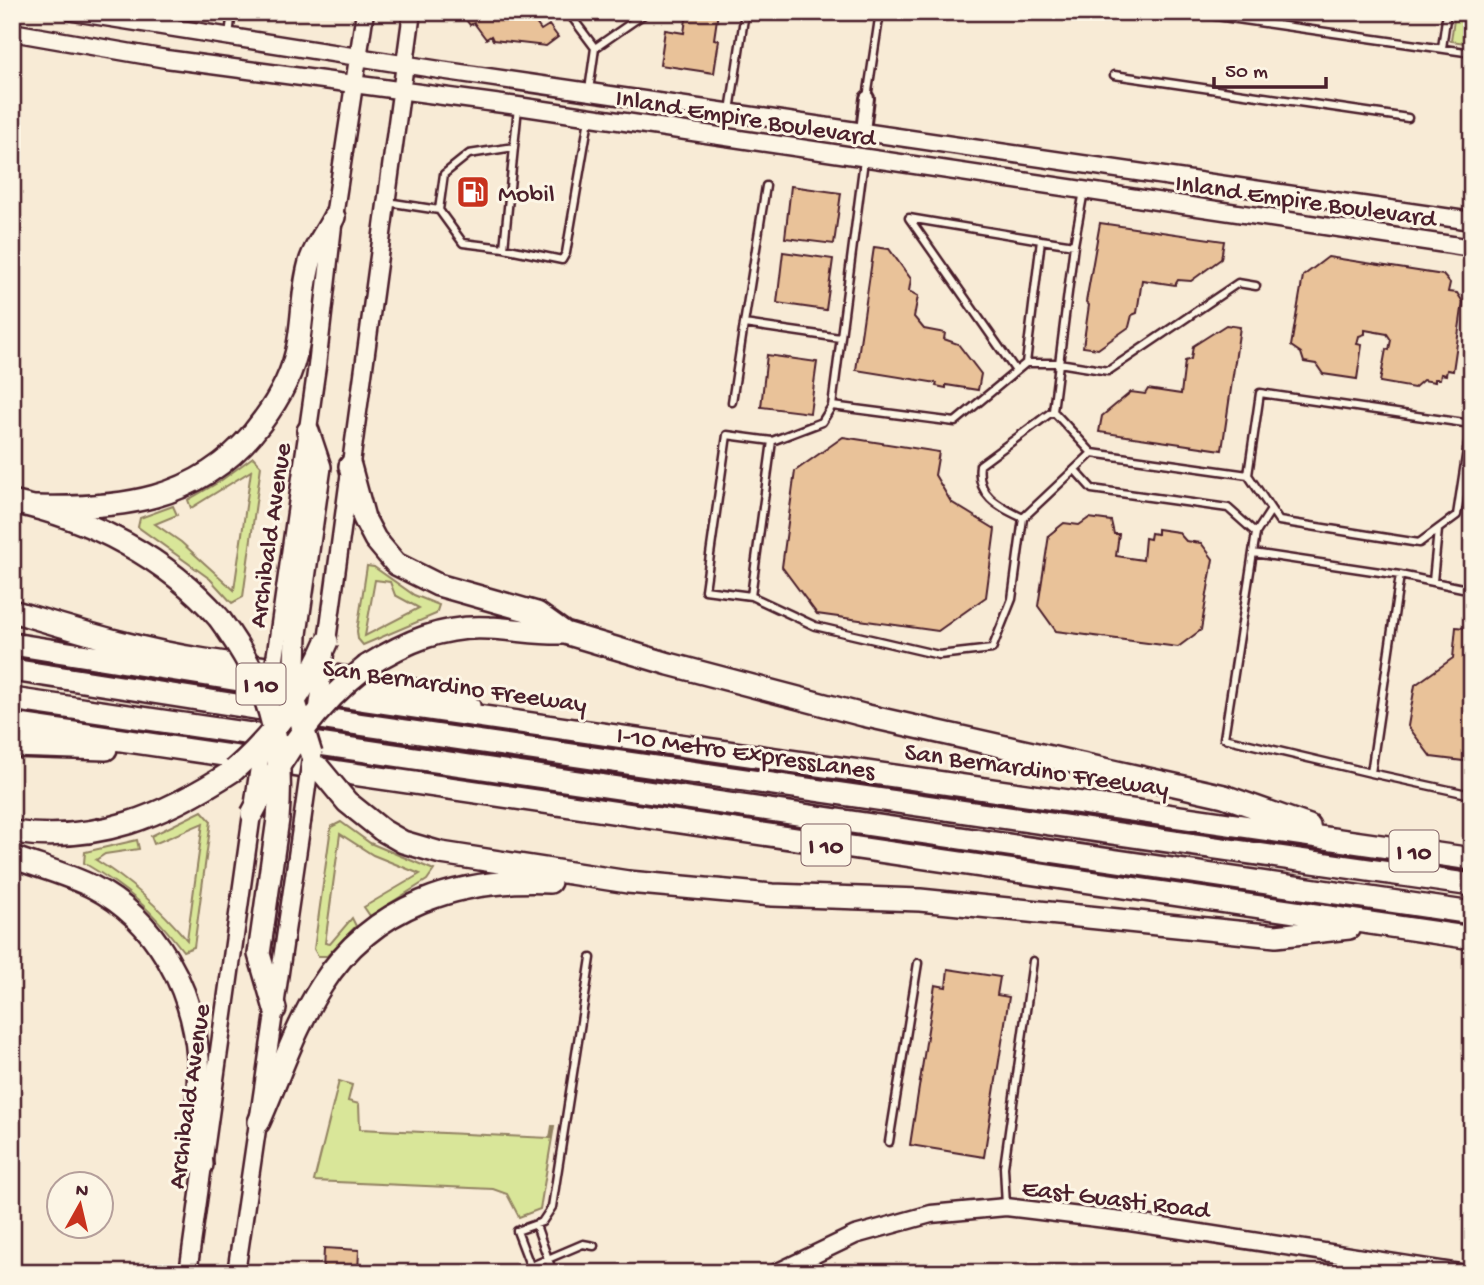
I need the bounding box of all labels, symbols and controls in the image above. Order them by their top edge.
scale bar [1214,46,1326,90]
text: 50 m [1225,61,1268,86]
street label: Inland Empire Boulevard [613,85,879,157]
street label: Inland Empire Boulevard [1173,170,1439,237]
fuel station icon: Mobil [454,173,492,211]
place label: Mobil [498,181,555,212]
street label: Archibald Avenue [244,441,301,630]
street label: San Bernardino Freeway [320,655,589,722]
road number: I 10 [236,664,286,704]
street label: I-10 Metro ExpressLanes [614,722,878,789]
street label: San Bernardino Freeway [902,739,1171,806]
road number: I 10 [802,824,850,866]
road number: I 10 [1390,830,1438,872]
street label: Archibald Avenue [163,1002,220,1191]
north arrow [46,1170,116,1240]
street label: East Guasti Road [1020,1175,1213,1229]
text: N [74,1179,90,1204]

